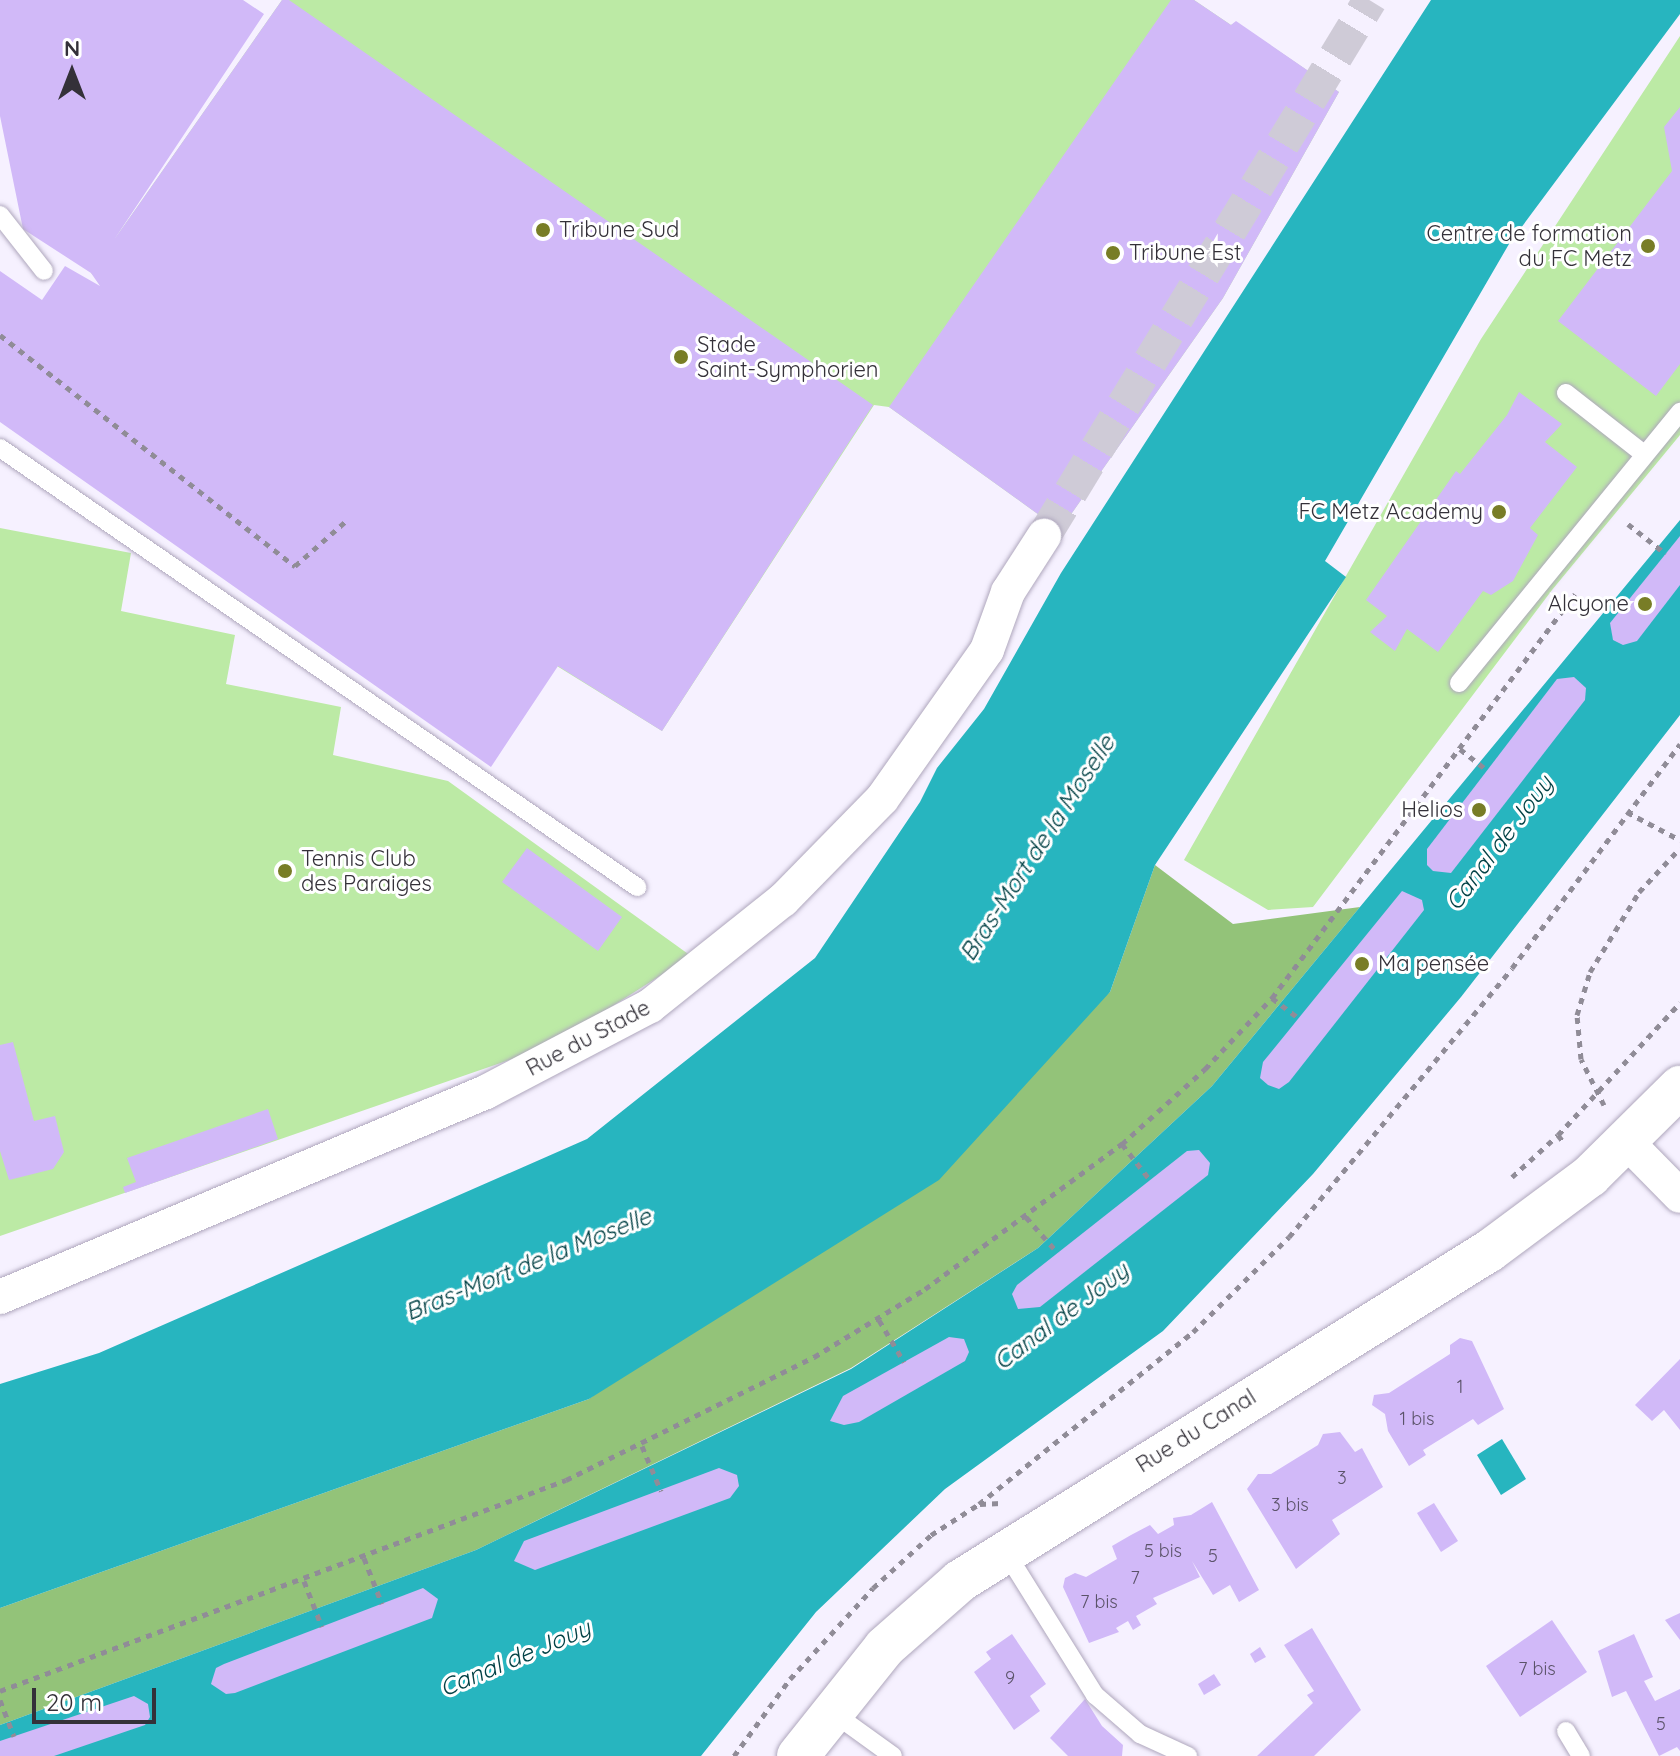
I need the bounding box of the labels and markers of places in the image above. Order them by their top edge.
place label: Tribune Sud [559,217,679,243]
place label: Centre de formation du FC Metz [1426,220,1632,272]
marker: Tribune Sud [534,221,552,239]
marker: Centre de formation du FC Metz [1639,237,1657,255]
place label: Tribune Est [1129,240,1241,266]
marker: Tribune Est [1104,244,1122,262]
place label: Stade Saint-Symphorien [697,331,879,382]
marker: Stade Saint-Symphorien [672,348,690,366]
place label: FC Metz Academy [1299,499,1483,525]
marker: FC Metz Academy [1490,503,1508,521]
place label: Alcyone [1548,591,1629,617]
marker: Alcyone [1636,595,1654,613]
place label: Helios [1401,797,1463,823]
marker: Helios [1470,801,1488,819]
place label: Tennis Club des Paraiges [301,845,432,896]
marker: Tennis Club des Paraiges [276,862,294,880]
place label: Ma pensée [1378,951,1489,977]
marker: Ma pensée [1353,955,1371,973]

